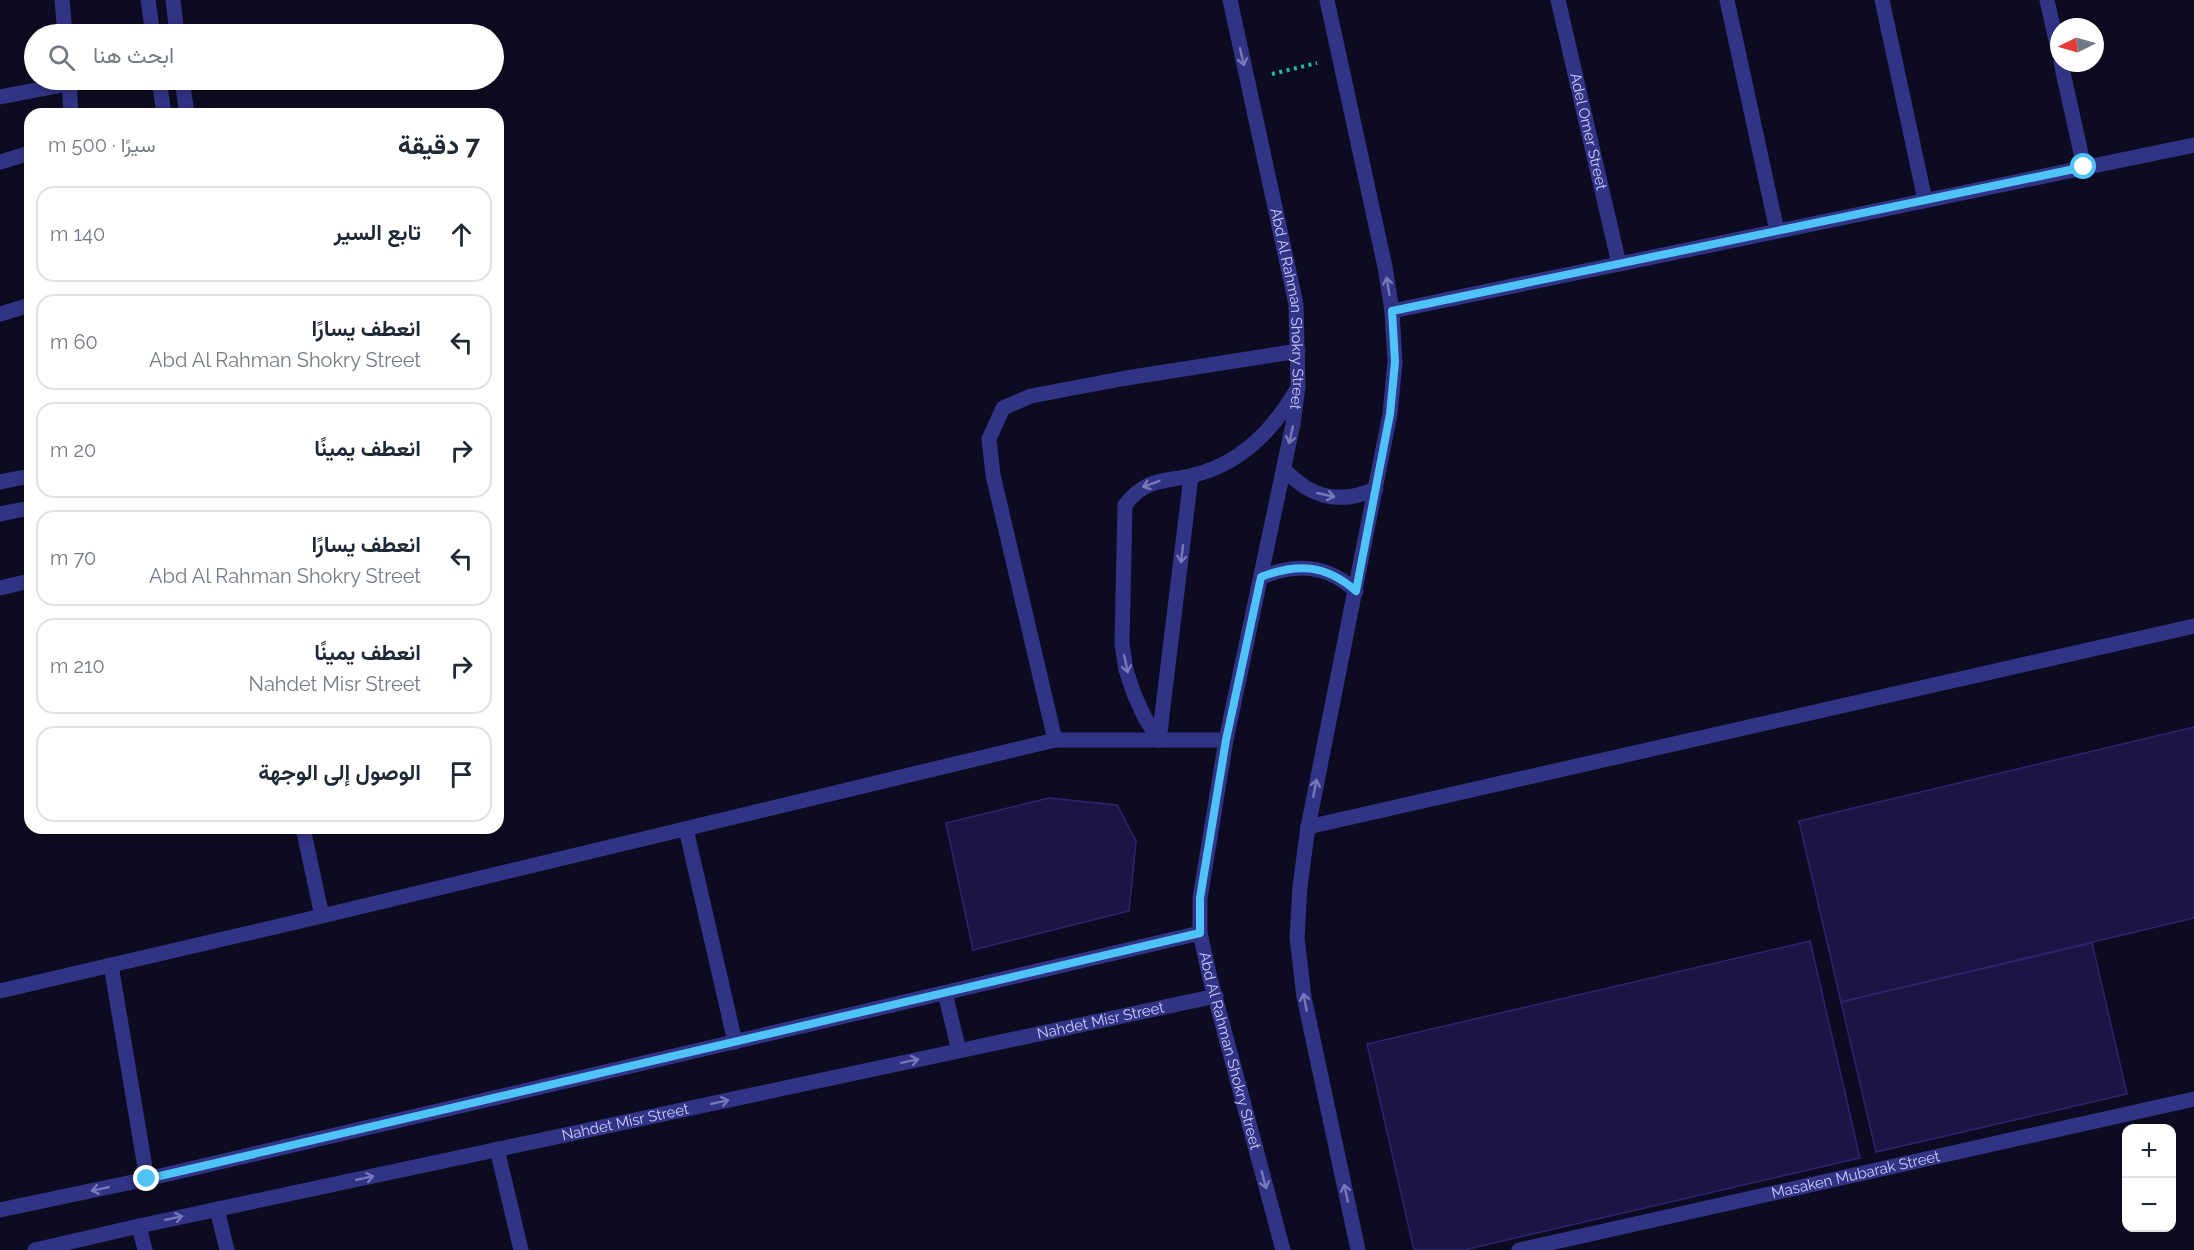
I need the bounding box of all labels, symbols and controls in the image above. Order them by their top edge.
north arrow [2050,18,2104,72]
search box [24,24,504,90]
icon: search [45,41,78,74]
text: ابحث هنا [93,42,174,68]
one-way arrow [1237,47,1249,66]
street label: Adel Omer Street [1566,71,1611,192]
text: 7 دقيقة [398,130,480,160]
text: سيرًا · 500 m [48,133,156,157]
route start [2070,153,2096,179]
street label: Abd Al Rahman Shokry Street [1266,206,1307,411]
icon: ahead [445,218,478,251]
text: تابع السير [334,219,421,245]
text: 140 m [50,222,105,246]
one-way arrow [1383,277,1394,296]
text: انعطف يسارًا [312,315,421,341]
icon: left [445,326,478,359]
text: 60 m [50,330,98,354]
text: Abd Al Rahman Shokry Street [149,348,421,372]
one-way arrow [1285,424,1296,444]
icon: right [445,434,478,467]
text: انعطف يمينًا [314,435,421,461]
text: 20 m [50,438,96,462]
one-way arrow [1143,479,1161,490]
one-way arrow [1316,490,1335,502]
text: انعطف يسارًا [312,531,421,557]
icon: left [445,542,478,575]
one-way arrow [1176,544,1187,564]
text: 70 m [50,546,96,570]
text: Abd Al Rahman Shokry Street [149,564,421,588]
text: انعطف يمينًا [314,639,421,665]
icon: right [445,650,478,683]
text: 210 m [50,654,105,678]
one-way arrow [1121,654,1132,674]
text: Nahdet Misr Street [249,672,421,696]
icon: arrive [445,758,478,791]
text: الوصول إلى الوجهة [258,759,421,785]
one-way arrow [1310,779,1322,798]
street label: Abd Al Rahman Shokry Street [1195,950,1265,1152]
one-way arrow [1300,993,1311,1012]
street label: Nahdet Misr Street [1035,998,1166,1043]
one-way arrow [900,1055,920,1066]
one-way arrow [709,1096,729,1107]
street label: Nahdet Misr Street [560,1100,690,1144]
map controls [2122,1124,2176,1232]
button: + [2122,1124,2176,1178]
street label: Masaken Mubarak Street [1770,1147,1942,1202]
route end [133,1165,159,1191]
one-way arrow [1259,1170,1271,1189]
one-way arrow [354,1172,374,1183]
button: − [2122,1178,2176,1232]
one-way arrow [91,1184,111,1195]
one-way arrow [1340,1184,1351,1203]
one-way arrow [164,1212,183,1224]

